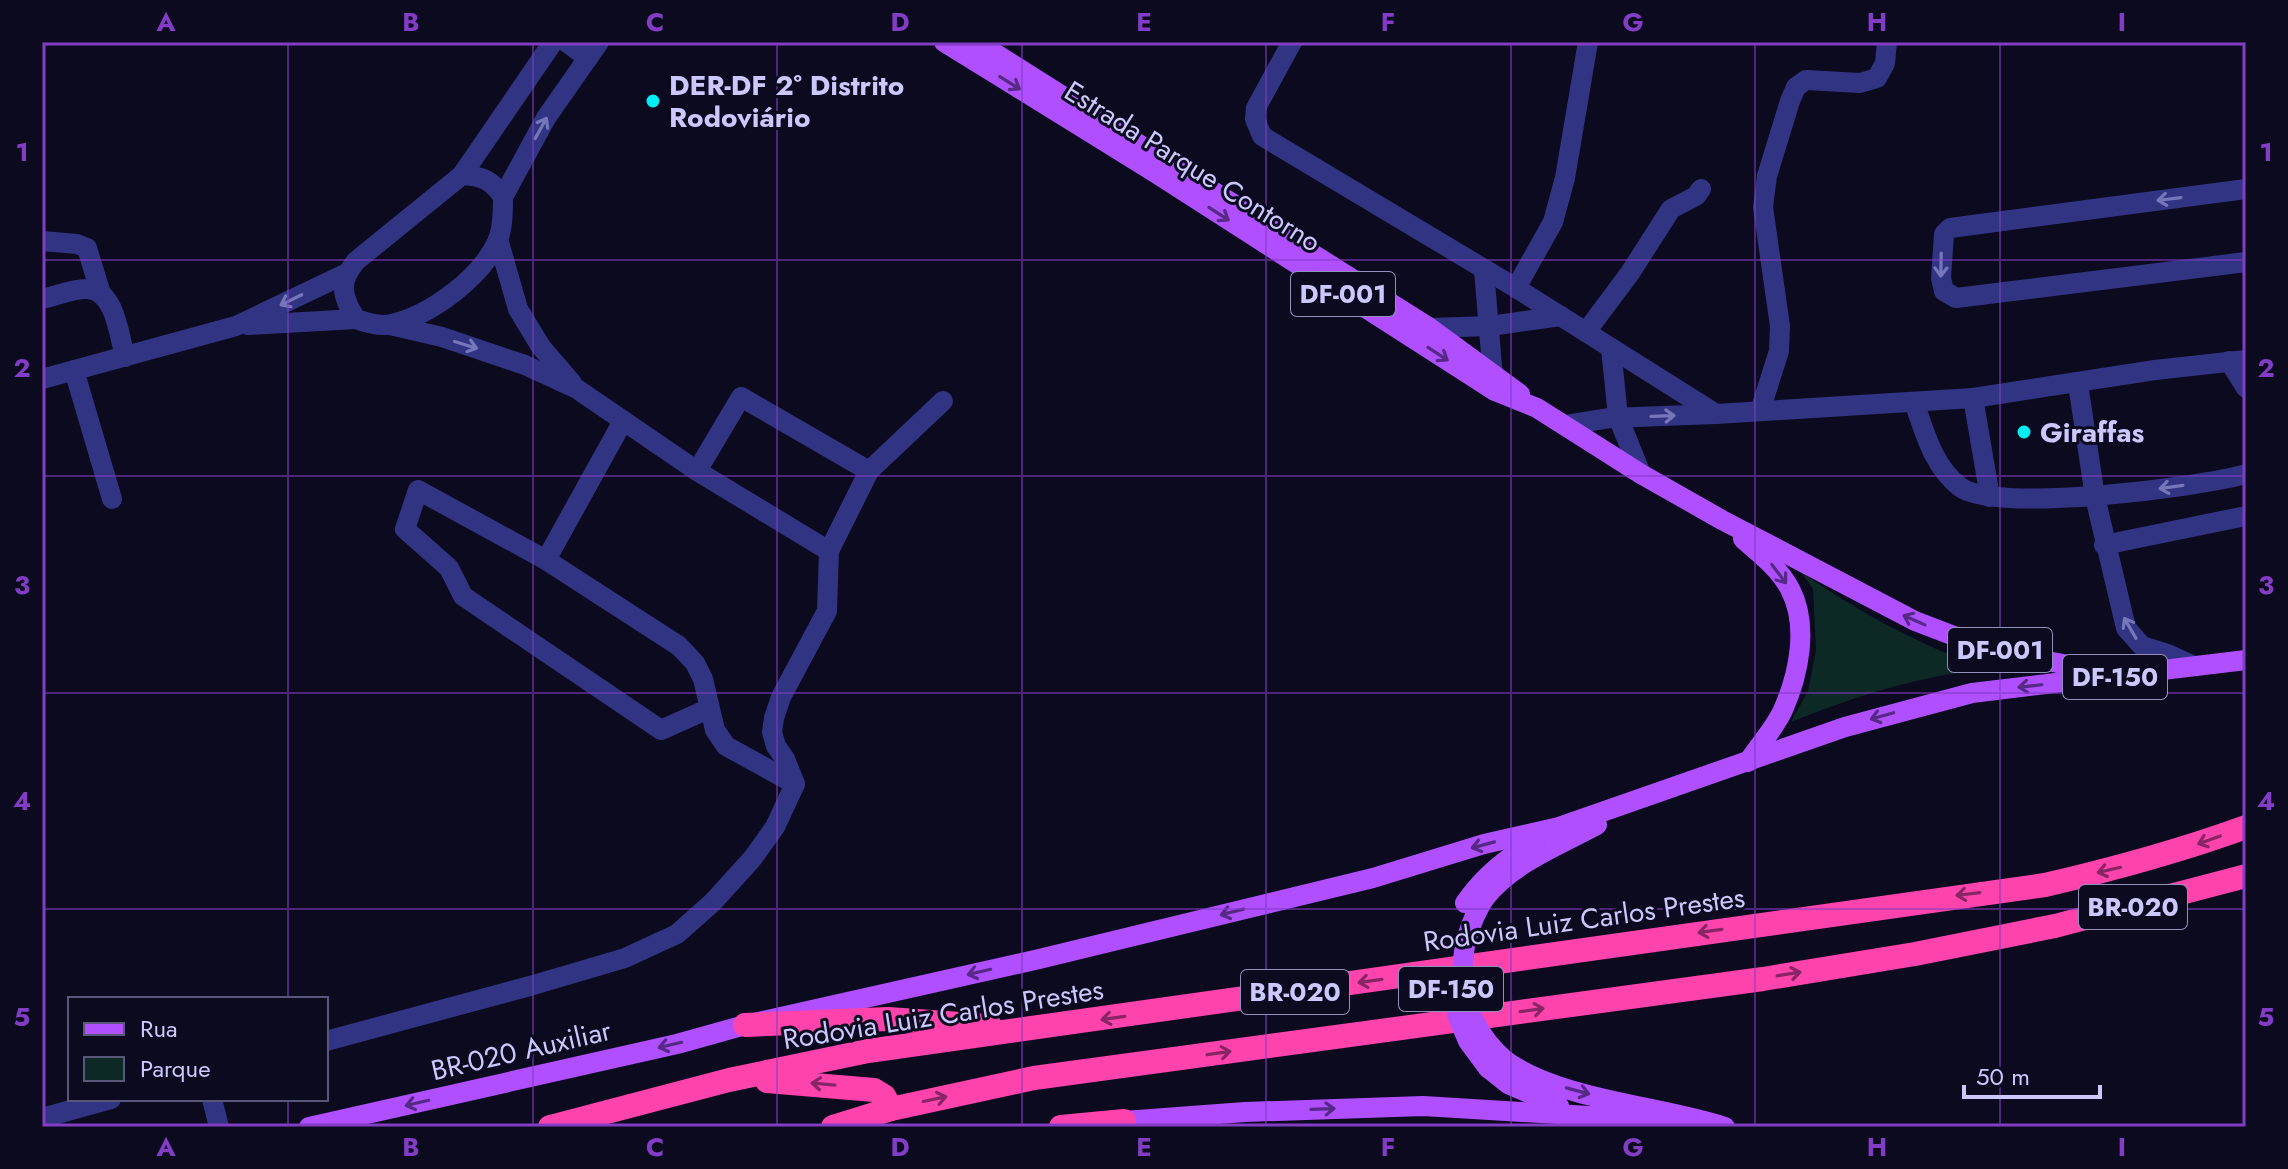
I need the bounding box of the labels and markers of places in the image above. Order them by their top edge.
place label: DER-DF 2º Distrito Rodoviário [669,65,904,138]
marker: DER-DF 2º Distrito Rodoviário [644,92,662,110]
place label: Giraffas [2040,412,2144,453]
marker: Giraffas [2015,423,2033,441]

